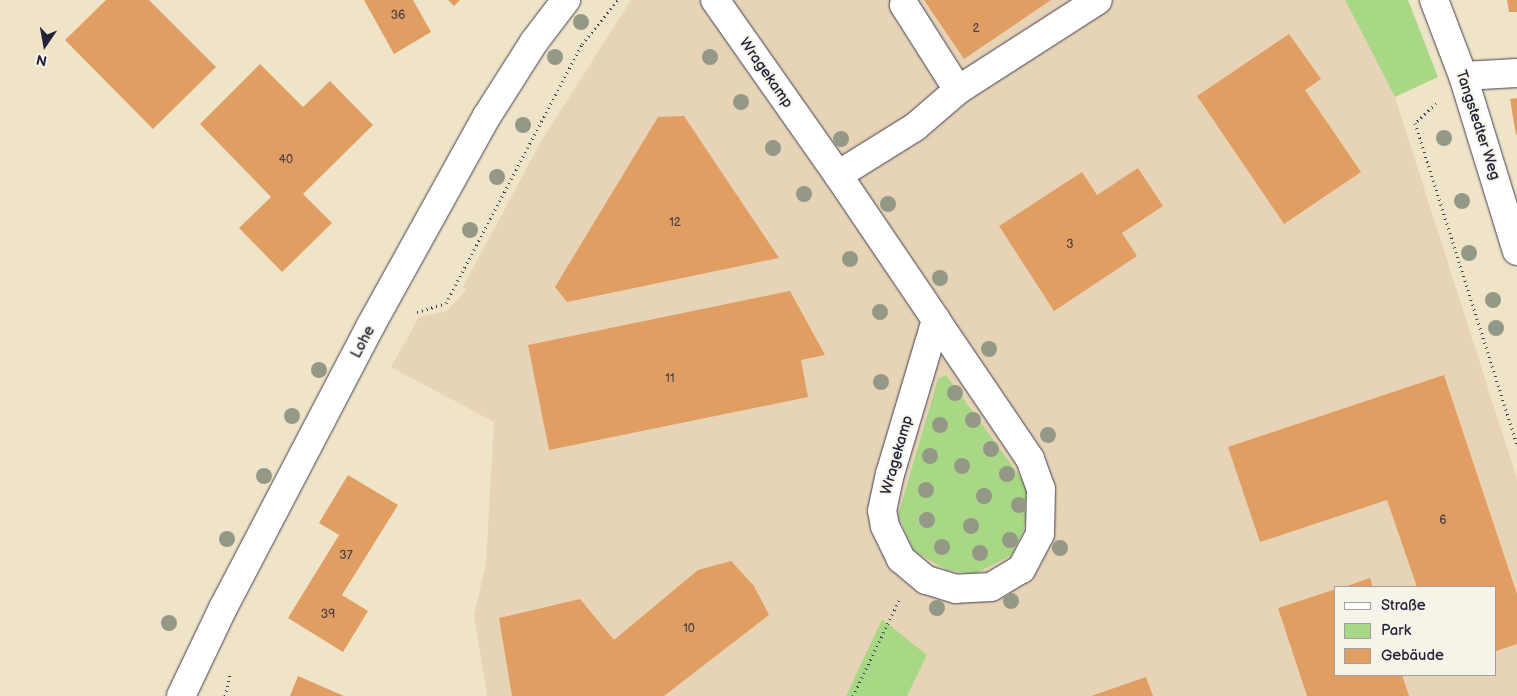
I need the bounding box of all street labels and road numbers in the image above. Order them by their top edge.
street label: Wragekamp [735,34,797,112]
street label: Tangstedter Weg [1452,68,1504,182]
street label: Lohe [347,323,379,361]
street label: Wragekamp [877,413,917,497]

